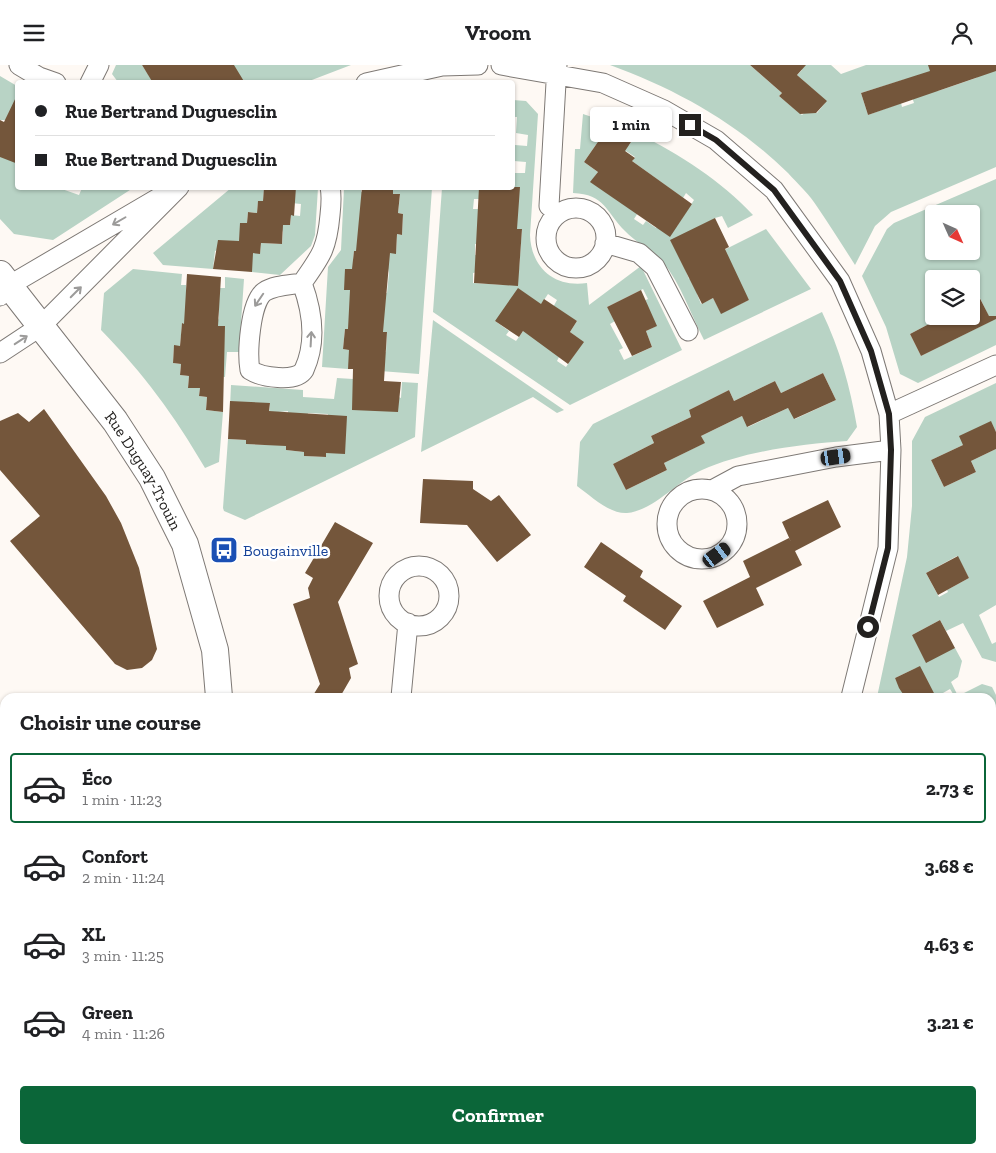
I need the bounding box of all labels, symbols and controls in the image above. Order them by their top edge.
icon: menu [20,19,48,47]
text: Vroom [465,19,531,46]
icon: person [948,19,976,47]
text: Rue Bertrand Duguesclin [65,100,277,123]
callout: 1 min [590,107,672,143]
route end [679,114,701,136]
text: 1 min [612,115,650,134]
text: Rue Bertrand Duguesclin [65,148,277,171]
north arrow [925,205,980,260]
map controls [925,205,980,325]
one-way arrow [112,217,126,227]
button: layers [925,270,980,325]
one-way arrow [70,285,82,298]
one-way arrow [253,293,264,307]
one-way arrow [306,331,315,347]
one-way arrow [13,334,27,344]
street label: Rue Duguay-Trouin [101,407,186,534]
car [820,447,851,467]
bus stop icon: Bougainville [209,535,239,565]
car [700,540,733,570]
place label: Bougainville [243,541,328,560]
route start [857,616,879,638]
text: Choisir une course [20,709,201,736]
icon: car [22,766,67,811]
text: Éco [82,767,112,790]
text: 2.73 € [926,777,974,800]
text: 1 min · 11:23 [82,790,162,809]
icon: car [22,844,67,889]
text: Confort [82,845,148,868]
text: 3.68 € [925,855,974,878]
text: 2 min · 11:24 [82,868,165,887]
icon: car [22,922,67,967]
text: XL [82,923,105,946]
text: 4.63 € [924,933,974,956]
text: 3 min · 11:25 [82,946,164,965]
icon: car [22,1000,67,1045]
text: Green [82,1001,133,1024]
text: 3.21 € [927,1011,974,1034]
text: 4 min · 11:26 [82,1024,165,1043]
button: Confirmer [20,1086,976,1144]

